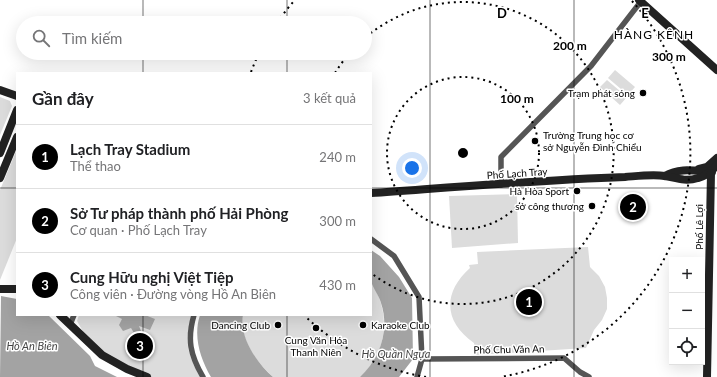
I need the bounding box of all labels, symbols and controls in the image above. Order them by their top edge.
text: D [497,5,507,21]
text: E [641,5,649,21]
search box [16,16,372,60]
icon: search [30,27,52,49]
district label: HÀNG KÊNH [614,27,694,42]
text: Tìm kiếm [62,29,122,47]
text: 200 m [553,38,587,53]
text: 300 m [652,49,686,64]
place label: Trạm phát sóng [568,87,635,99]
text: Gần đây [32,88,94,109]
marker: Trạm phát sóng [638,88,648,98]
text: 3 kết quả [303,90,356,106]
text: 100 m [500,91,534,106]
place label: Trường Trung học cơ sở Nguyễn Đình Chiểu [543,129,642,153]
marker: Trường Trung học cơ sở Nguyễn Đình Chiểu [530,136,540,146]
text: Lạch Tray Stadium [70,140,190,158]
centre of rings [456,146,470,160]
text: 1 [41,149,49,165]
text: 240 m [319,149,356,165]
text: Thể thao [70,158,121,174]
your location [402,158,422,178]
street label: Phố Lạch Tray [486,165,549,181]
place label: Hà Hòa Sport [509,185,569,197]
marker: Hà Hòa Sport [572,186,582,196]
pin: 2 [620,192,646,222]
place label: sở công thương [515,200,584,212]
marker: sở công thương [587,201,597,211]
text: Sở Tư pháp thành phố Hải Phòng [70,204,288,222]
street label: Phố Lê Lợi [693,204,705,250]
text: 2 [41,213,49,229]
text: 300 m [319,213,356,229]
text: Cơ quan · Phố Lạch Tray [70,222,207,238]
map controls [669,257,705,365]
button: + [669,257,705,293]
text: Cung Hữu nghị Việt Tiệp [70,268,234,286]
text: 3 [41,277,49,293]
text: 430 m [319,277,356,293]
text: Công viên · Đường vòng Hồ An Biên [70,286,276,302]
pin: 1 [516,287,542,317]
button: − [669,293,705,329]
place label: Dancing Club [211,319,270,331]
place label: Karaoke Club [371,319,430,331]
marker: Dancing Club [273,320,283,330]
marker: Karaoke Club [358,320,368,330]
marker: Cung Văn Hóa Thanh Niên [311,323,321,333]
button: locate [669,329,705,365]
pin: 3 [127,331,153,361]
place label: Cung Văn Hóa Thanh Niên [285,334,347,358]
water label: Hồ An Biên [6,339,58,352]
street label: Phố Chu Văn An [473,342,545,356]
water label: Hồ Quần Ngựa [362,347,431,360]

